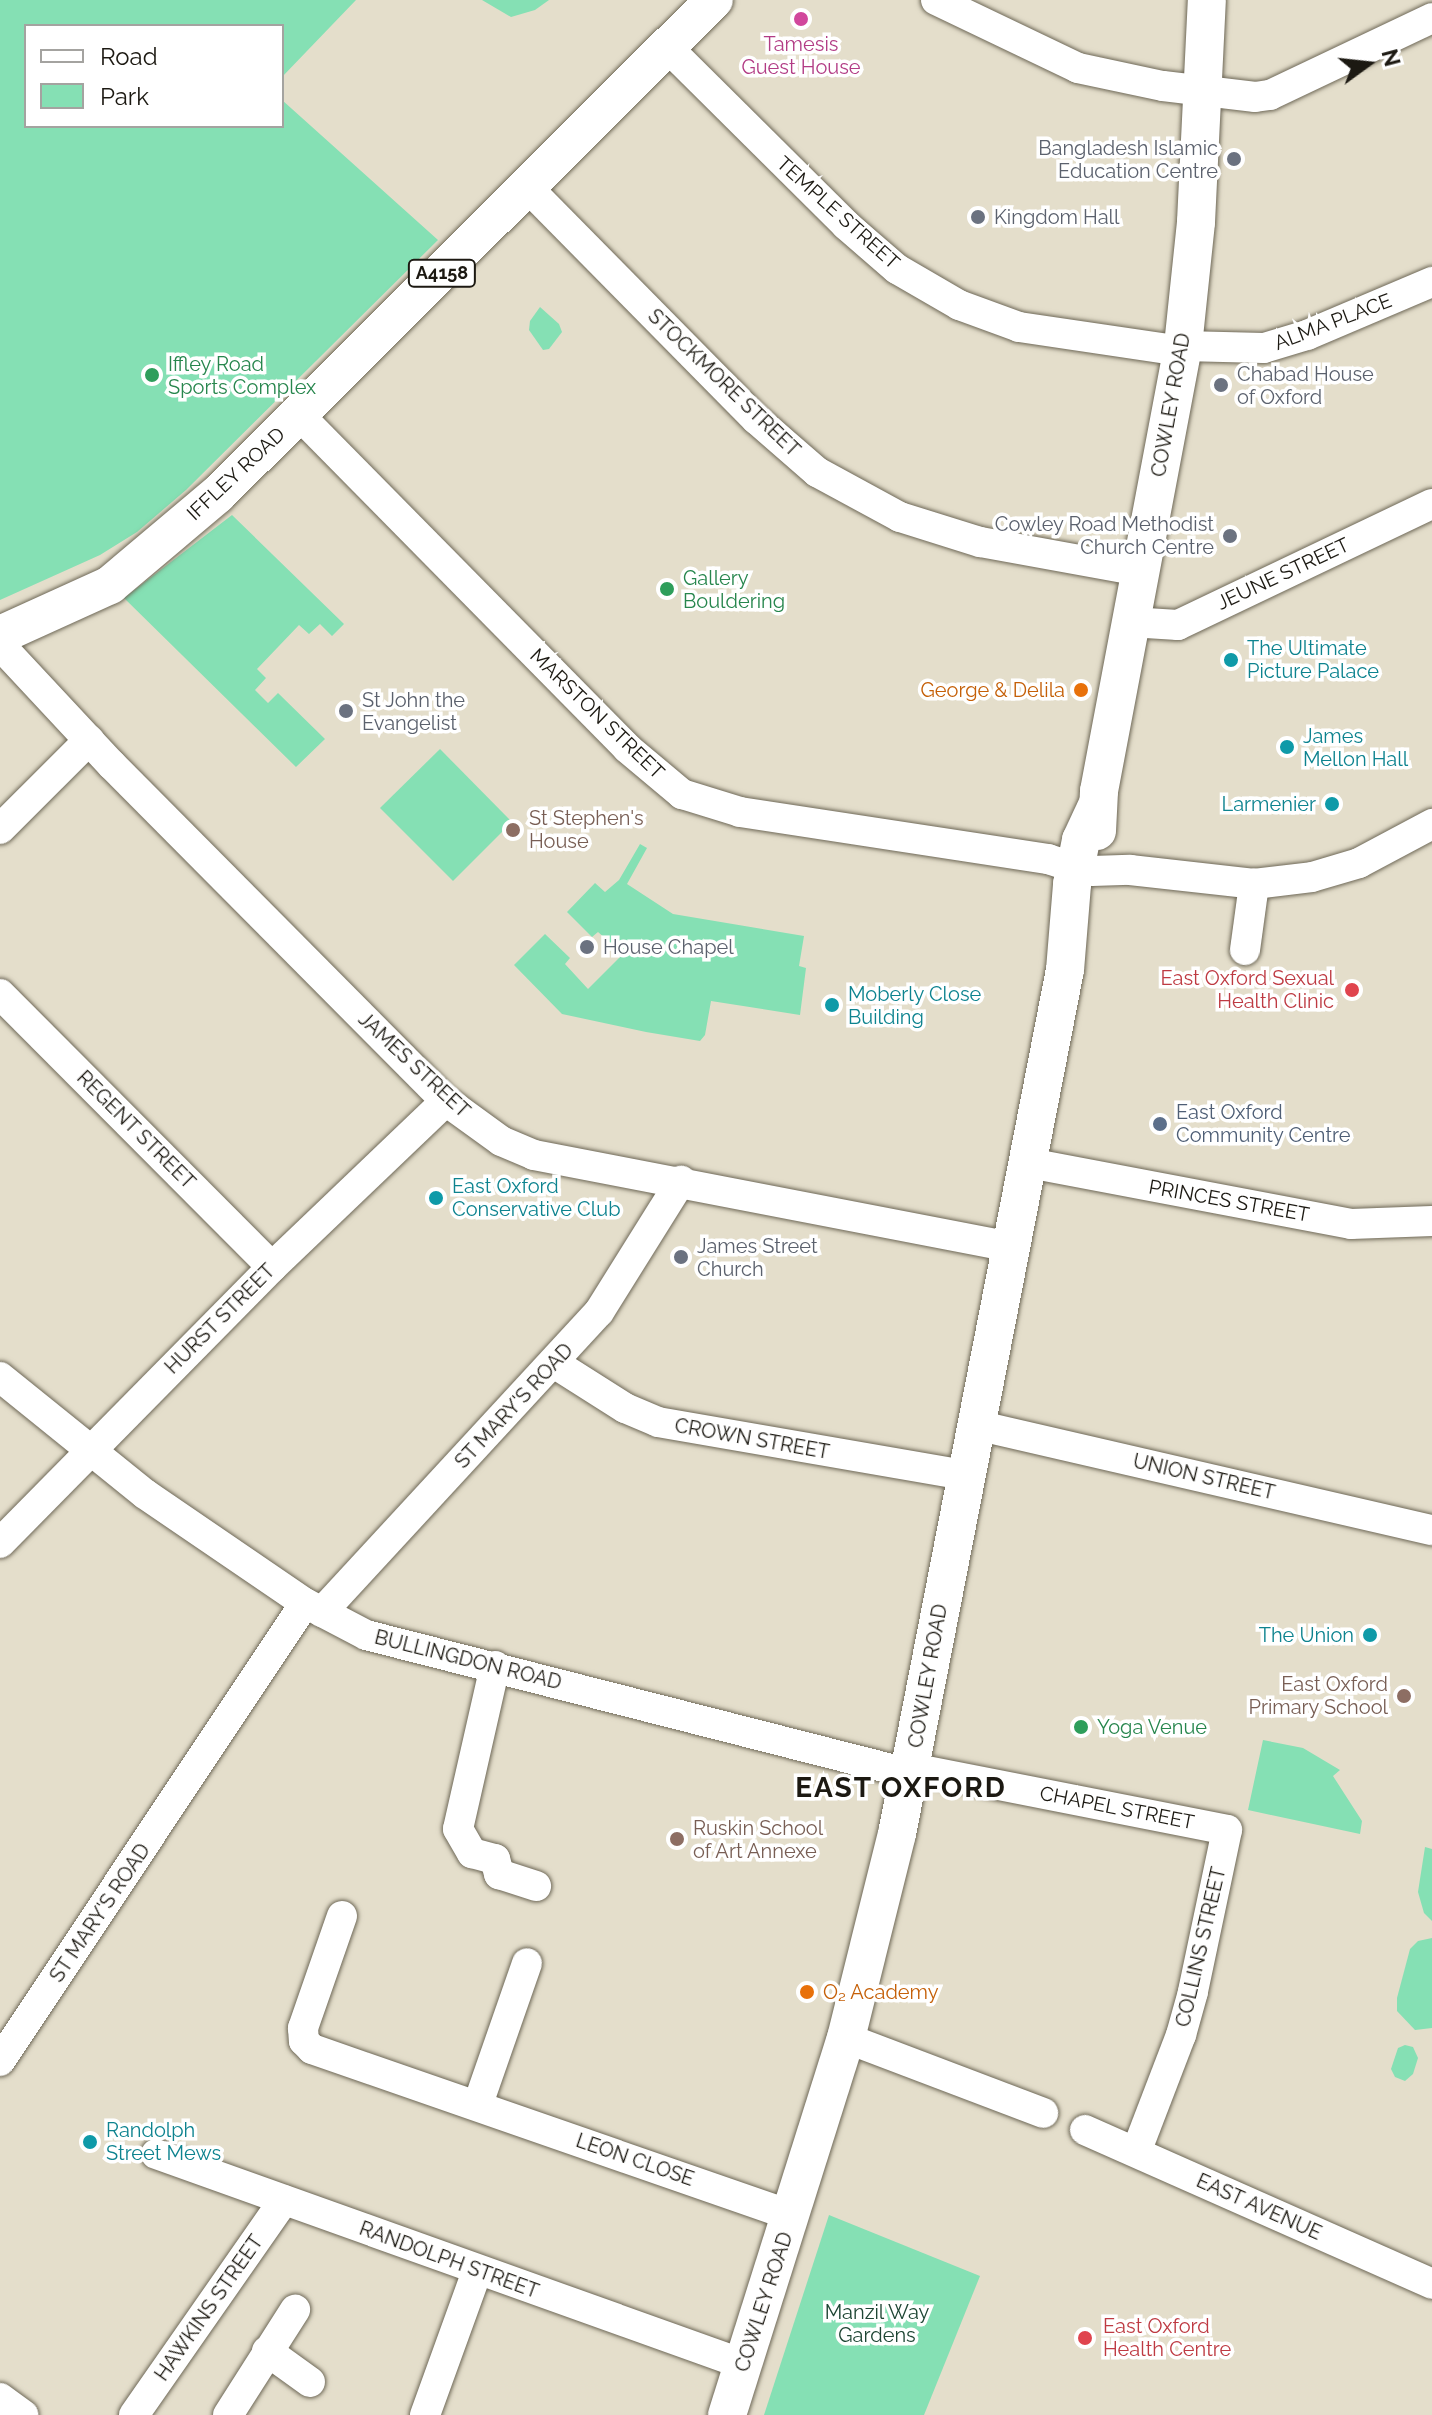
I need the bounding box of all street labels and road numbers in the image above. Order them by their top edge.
street label: TEMPLE STREET [772,151,904,275]
road number: A4158 [406,259,478,287]
street label: ALMA PLACE [1271,289,1395,355]
street label: STOCKMORE STREET [643,304,805,462]
street label: COWLEY ROAD [1146,331,1196,479]
street label: IFFLEY ROAD [182,422,290,526]
street label: JEUNE STREET [1213,533,1353,615]
street label: MARSTON STREET [525,644,669,784]
street label: JAMES STREET [353,1007,475,1123]
street label: REGENT STREET [72,1066,200,1194]
street label: PRINCES STREET [1147,1175,1311,1227]
street label: HURST STREET [160,1259,280,1379]
street label: ST MARY'S ROAD [450,1338,578,1474]
street label: CROWN STREET [673,1414,831,1464]
street label: UNION STREET [1131,1449,1277,1505]
street label: COWLEY ROAD [903,1602,953,1750]
street label: BULLINGDON ROAD [372,1625,564,1695]
street label: CHAPEL STREET [1038,1781,1196,1835]
street label: ST MARY'S ROAD [45,1839,155,1987]
street label: COLLINS STREET [1171,1865,1231,2029]
street label: LEON CLOSE [573,2129,697,2191]
street label: EAST AVENUE [1192,2168,1326,2246]
street label: RANDOLPH STREET [356,2216,542,2304]
street label: COWLEY ROAD [730,2229,798,2375]
street label: HAWKINS STREET [150,2230,268,2386]

